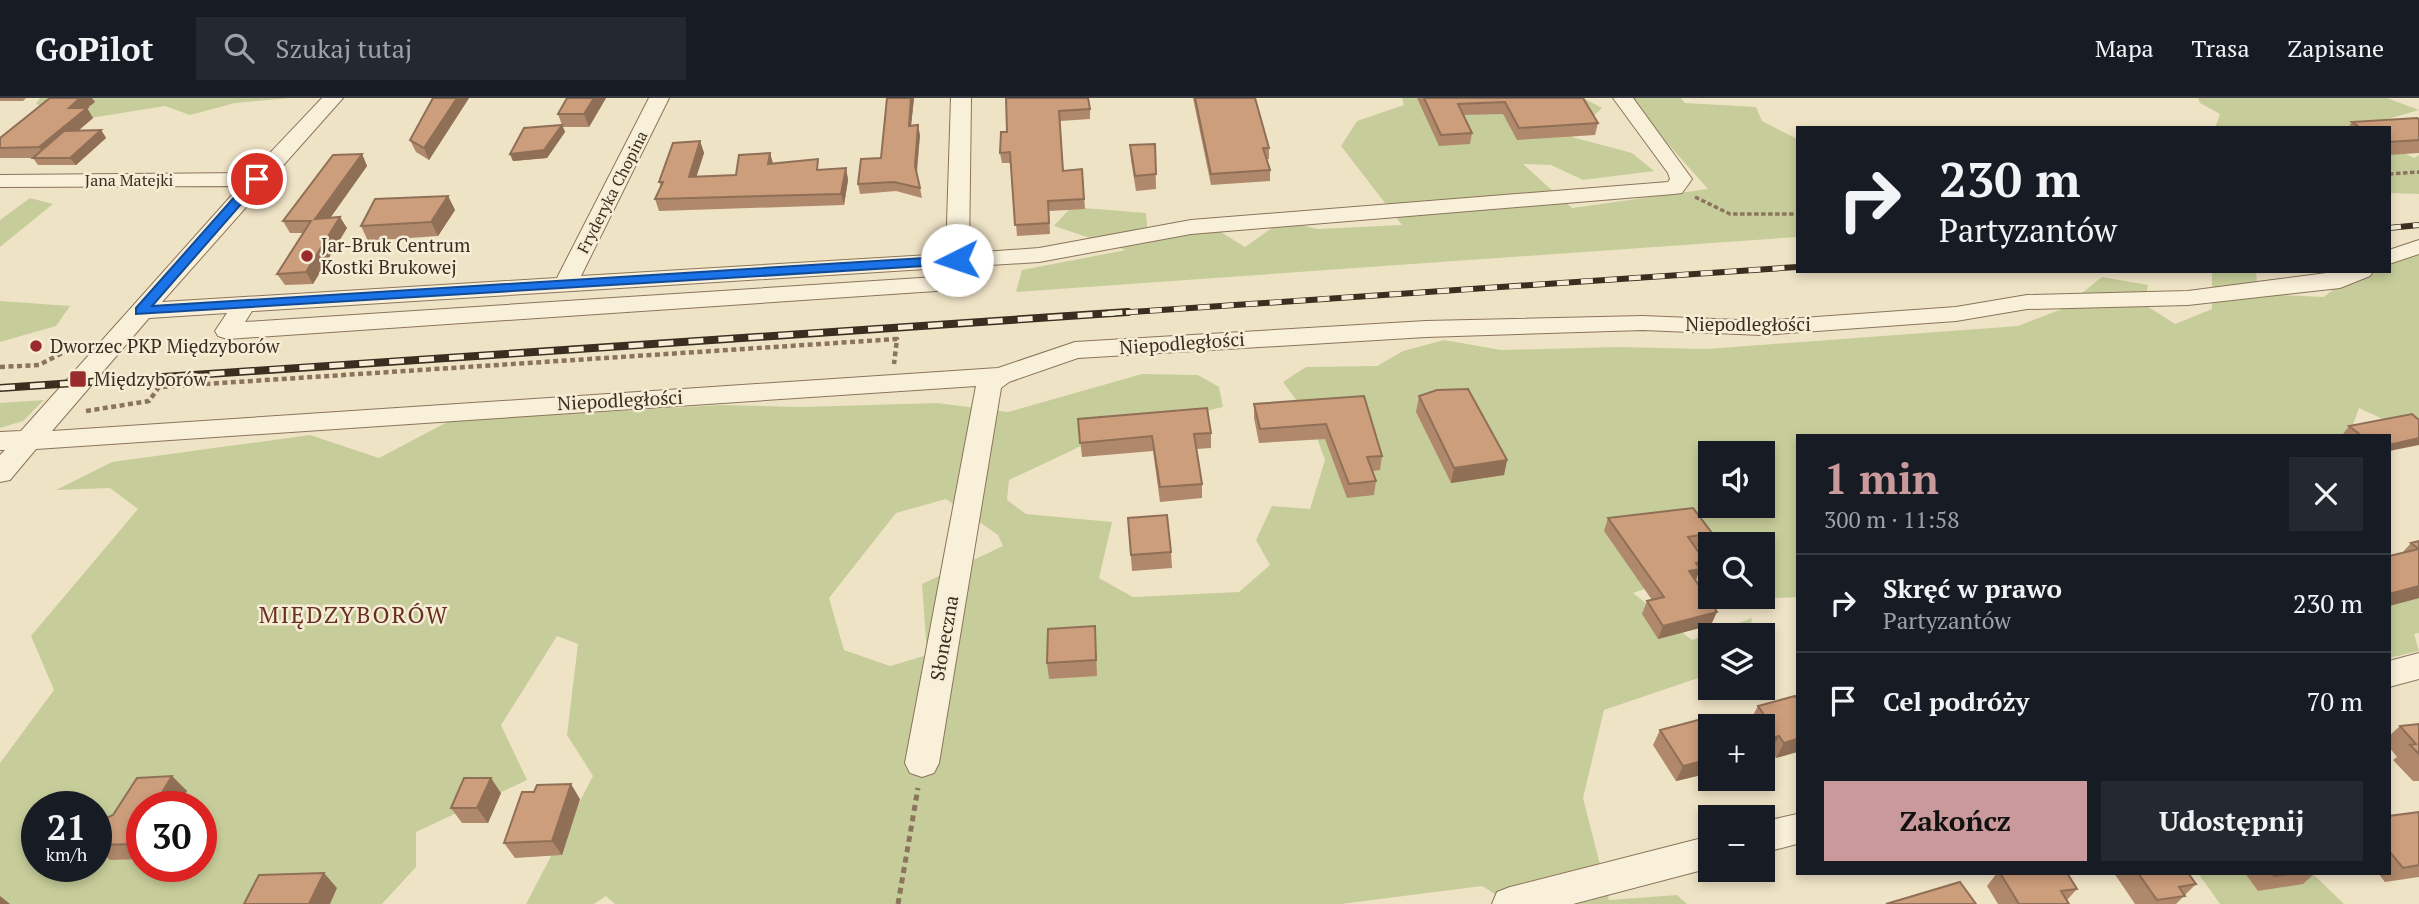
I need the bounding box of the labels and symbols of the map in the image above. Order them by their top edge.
street label: Fryderyka Chopina [572,127,652,257]
pin [227,149,287,209]
street label: Jana Matejki [85,169,173,191]
position arrow [920,223,994,297]
place label: Jar-Bruk Centrum Kostki Brukowej [321,232,471,279]
marker: Jar-Bruk Centrum Kostki Brukowej [299,248,315,264]
street label: Niepodległości [1685,311,1811,336]
street label: Niepodległości [1118,326,1246,359]
place label: Dworzec PKP Międzyborów [50,333,281,358]
marker: Dworzec PKP Międzyborów [28,338,44,354]
place label: Międzyborów [94,366,208,391]
marker: Międzyborów [68,369,88,389]
street label: Niepodległości [557,384,683,415]
street label: Słoneczna [924,593,963,683]
district label: MIĘDZYBORÓW [259,599,449,630]
speed limit sign: 30 [126,791,217,882]

